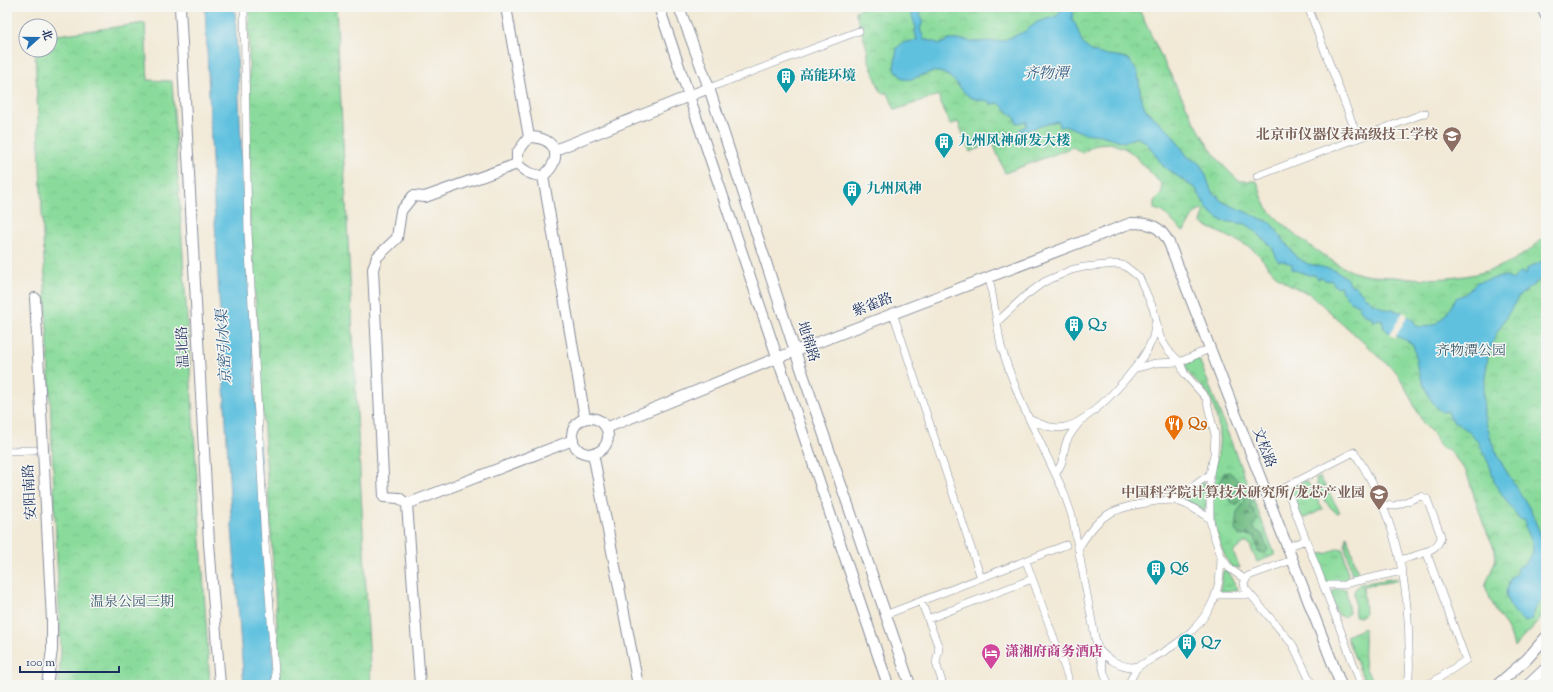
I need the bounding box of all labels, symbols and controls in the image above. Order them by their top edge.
north arrow [18,18,58,58]
text: 北 [37,27,56,43]
water label: 齐物潭 [1023,64,1071,85]
building icon: 高能环境 [775,66,797,94]
place label: 高能环境 [800,67,856,87]
school or university icon: 北京市仪器仪表高级技工学校 [1441,125,1463,153]
place label: 北京市仪器仪表高级技工学校 [1256,126,1438,146]
building icon: 九州风神研发大楼 [933,131,955,159]
place label: 九州风神研发大楼 [958,132,1070,152]
building icon: 九州风神 [841,179,863,207]
place label: 九州风神 [866,180,922,200]
street label: 紫雀路 [850,289,896,323]
water label: 京密引水渠 [212,307,237,385]
building icon: Q5 [1063,314,1085,342]
place label: Q5 [1088,315,1107,335]
street label: 地锦路 [791,319,823,365]
street label: 温北路 [173,326,195,368]
park label: 齐物潭公园 [1436,342,1506,362]
restaurant icon: Q9 [1163,413,1185,441]
place label: Q9 [1188,414,1208,434]
street label: 文松路 [1246,425,1280,471]
street label: 安阳南路 [20,464,42,520]
school or university icon: 中国科学院计算技术研究所/龙芯产业园 [1368,483,1390,511]
place label: 中国科学院计算技术研究所/龙芯产业园 [1121,484,1365,504]
building icon: Q6 [1145,558,1167,586]
place label: Q6 [1170,559,1189,579]
park label: 温泉公园三期 [90,593,174,613]
building icon: Q7 [1176,632,1198,660]
place label: Q7 [1201,633,1222,653]
hotel icon: 潇湘府商务酒店 [980,642,1002,670]
place label: 潇湘府商务酒店 [1005,643,1103,663]
scale bar [20,648,119,674]
text: 100 m [26,654,55,672]

